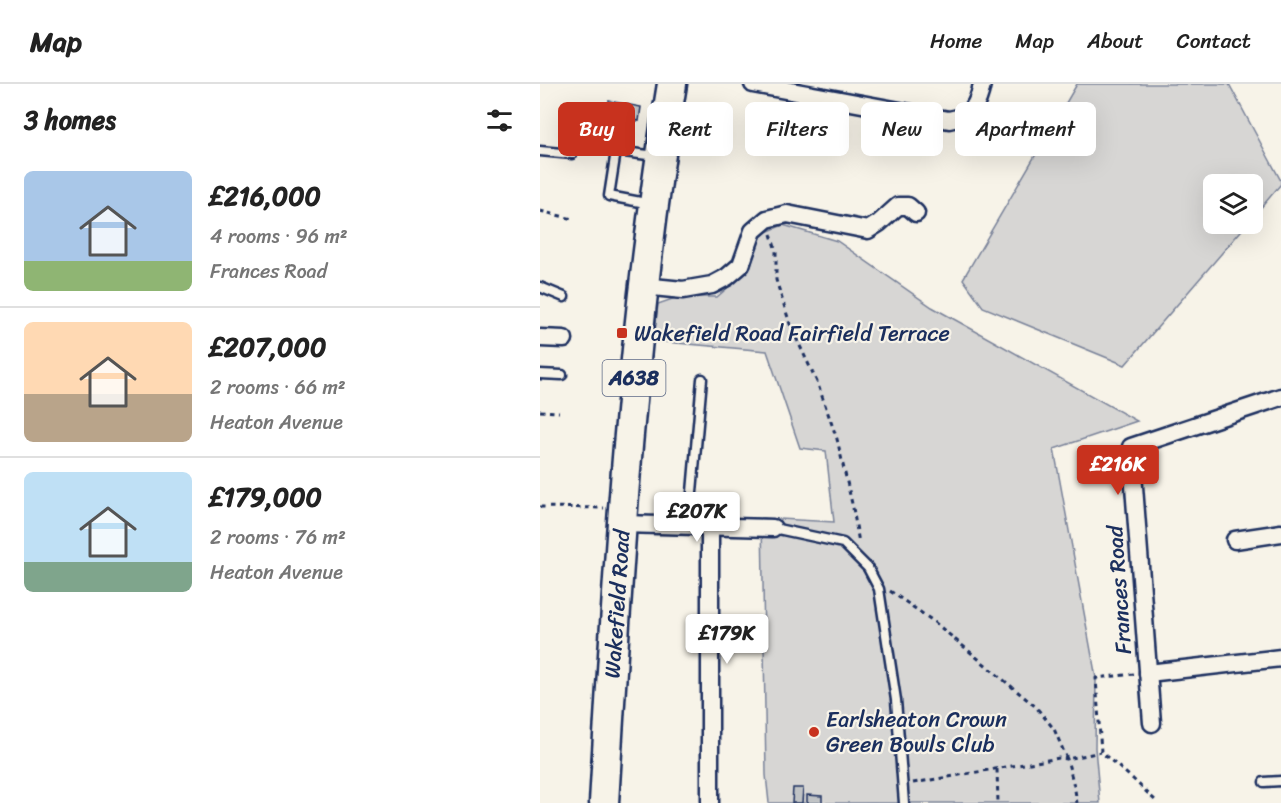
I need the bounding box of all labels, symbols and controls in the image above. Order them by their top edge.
text: Map [30,17,82,66]
text: Home [930,22,982,60]
text: Map [1015,22,1054,60]
text: About [1087,22,1144,60]
text: Contact [1177,22,1251,60]
text: 3 homes [24,97,116,143]
chip: Buy [558,102,635,156]
chip: Rent [647,102,733,156]
chip: Filters [745,102,849,156]
chip: New [861,102,943,156]
chip: Apartment [955,102,1096,156]
icon: filters [483,104,516,137]
text: £216,000 [210,173,321,219]
map controls [1203,174,1263,234]
button: layers [1203,174,1263,234]
icon: home [72,195,144,267]
text: 4 rooms · 96 m² [210,219,348,254]
text: Frances Road [210,254,327,289]
place label: Wakefield Road Fairfield Terrace [634,314,950,353]
text: £207,000 [210,324,326,370]
marker: Wakefield Road Fairfield Terrace [615,326,629,340]
icon: home [72,346,144,418]
road number: A638 [602,360,665,396]
text: 2 rooms · 66 m² [210,370,346,405]
text: Heaton Avenue [210,405,343,440]
pin: £216K [1076,445,1160,496]
text: £216K [1091,447,1145,482]
text: £179,000 [210,474,322,520]
pin: £207K [655,492,739,543]
text: £207K [668,494,726,529]
icon: home [72,496,144,568]
text: 2 rooms · 76 m² [210,520,346,555]
street label: Frances Road [1095,523,1143,656]
street label: Wakefield Road [592,527,642,679]
text: Heaton Avenue [210,555,343,590]
pin: £179K [685,614,769,665]
text: £179K [699,616,755,651]
place label: Earlsheaton Crown Green Bowls Club [826,700,1007,764]
marker: Earlsheaton Crown Green Bowls Club [807,725,821,739]

